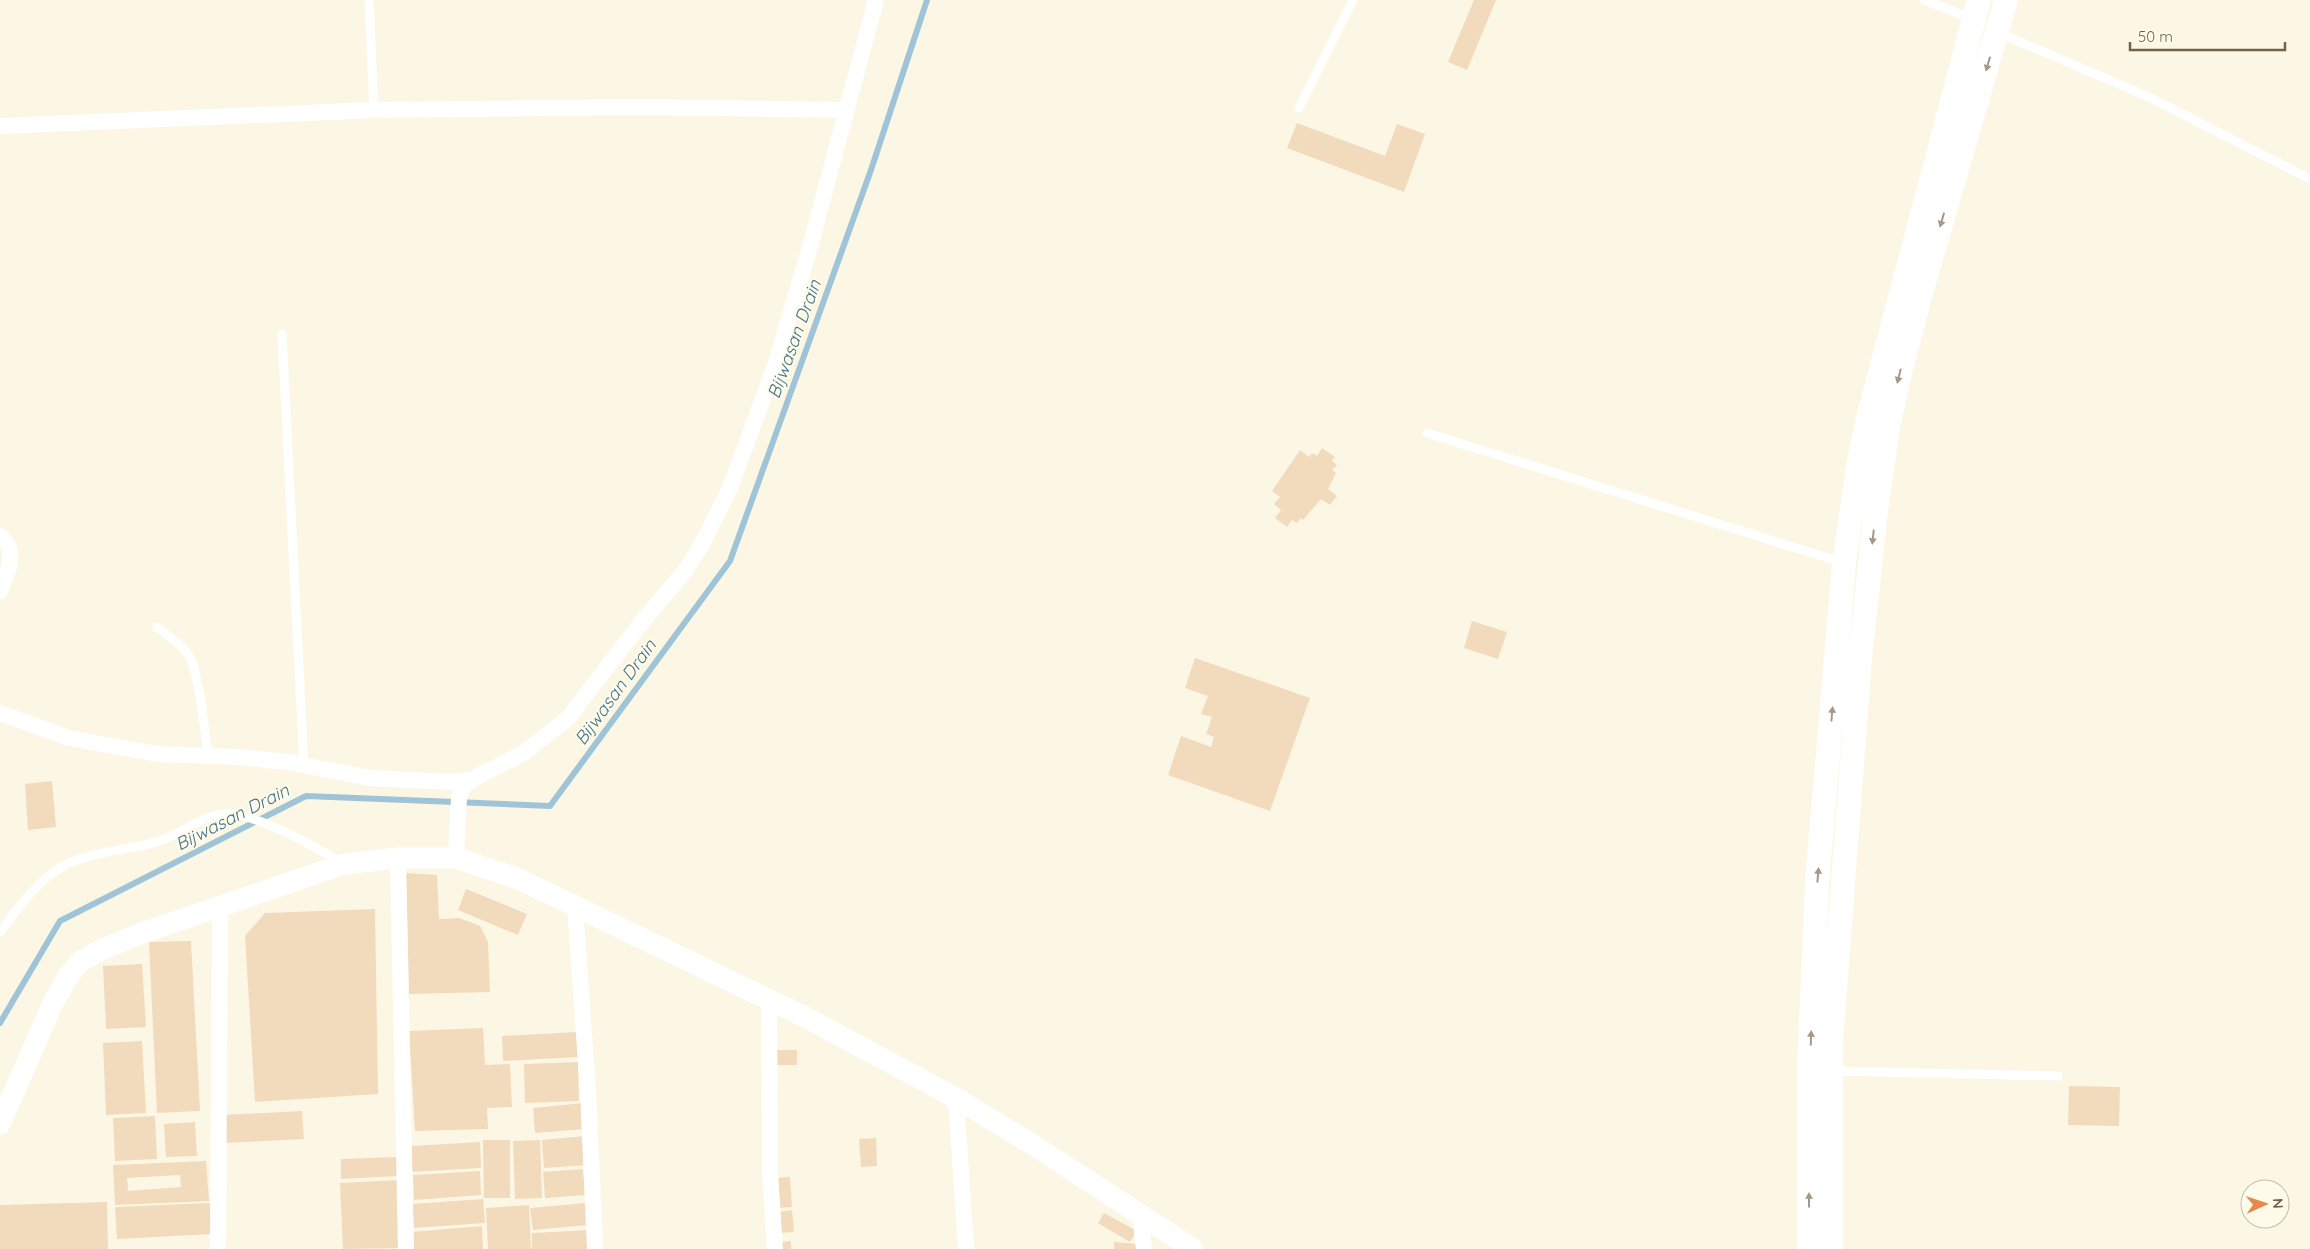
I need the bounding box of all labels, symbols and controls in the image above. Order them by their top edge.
scale bar [2130,20,2285,52]
text: 50 m [2138,27,2173,46]
one-way arrow [1983,56,1991,71]
one-way arrow [1938,212,1946,227]
water label: Bijwasan Drain [762,276,826,401]
one-way arrow [1895,369,1903,384]
one-way arrow [1869,529,1877,545]
water label: Bijwasan Drain [569,634,661,749]
one-way arrow [1828,705,1836,721]
water label: Bijwasan Drain [171,778,293,856]
one-way arrow [1814,867,1822,883]
one-way arrow [1807,1030,1815,1046]
north arrow [2240,1179,2290,1229]
one-way arrow [1805,1192,1813,1208]
text: N [2269,1198,2287,1209]

